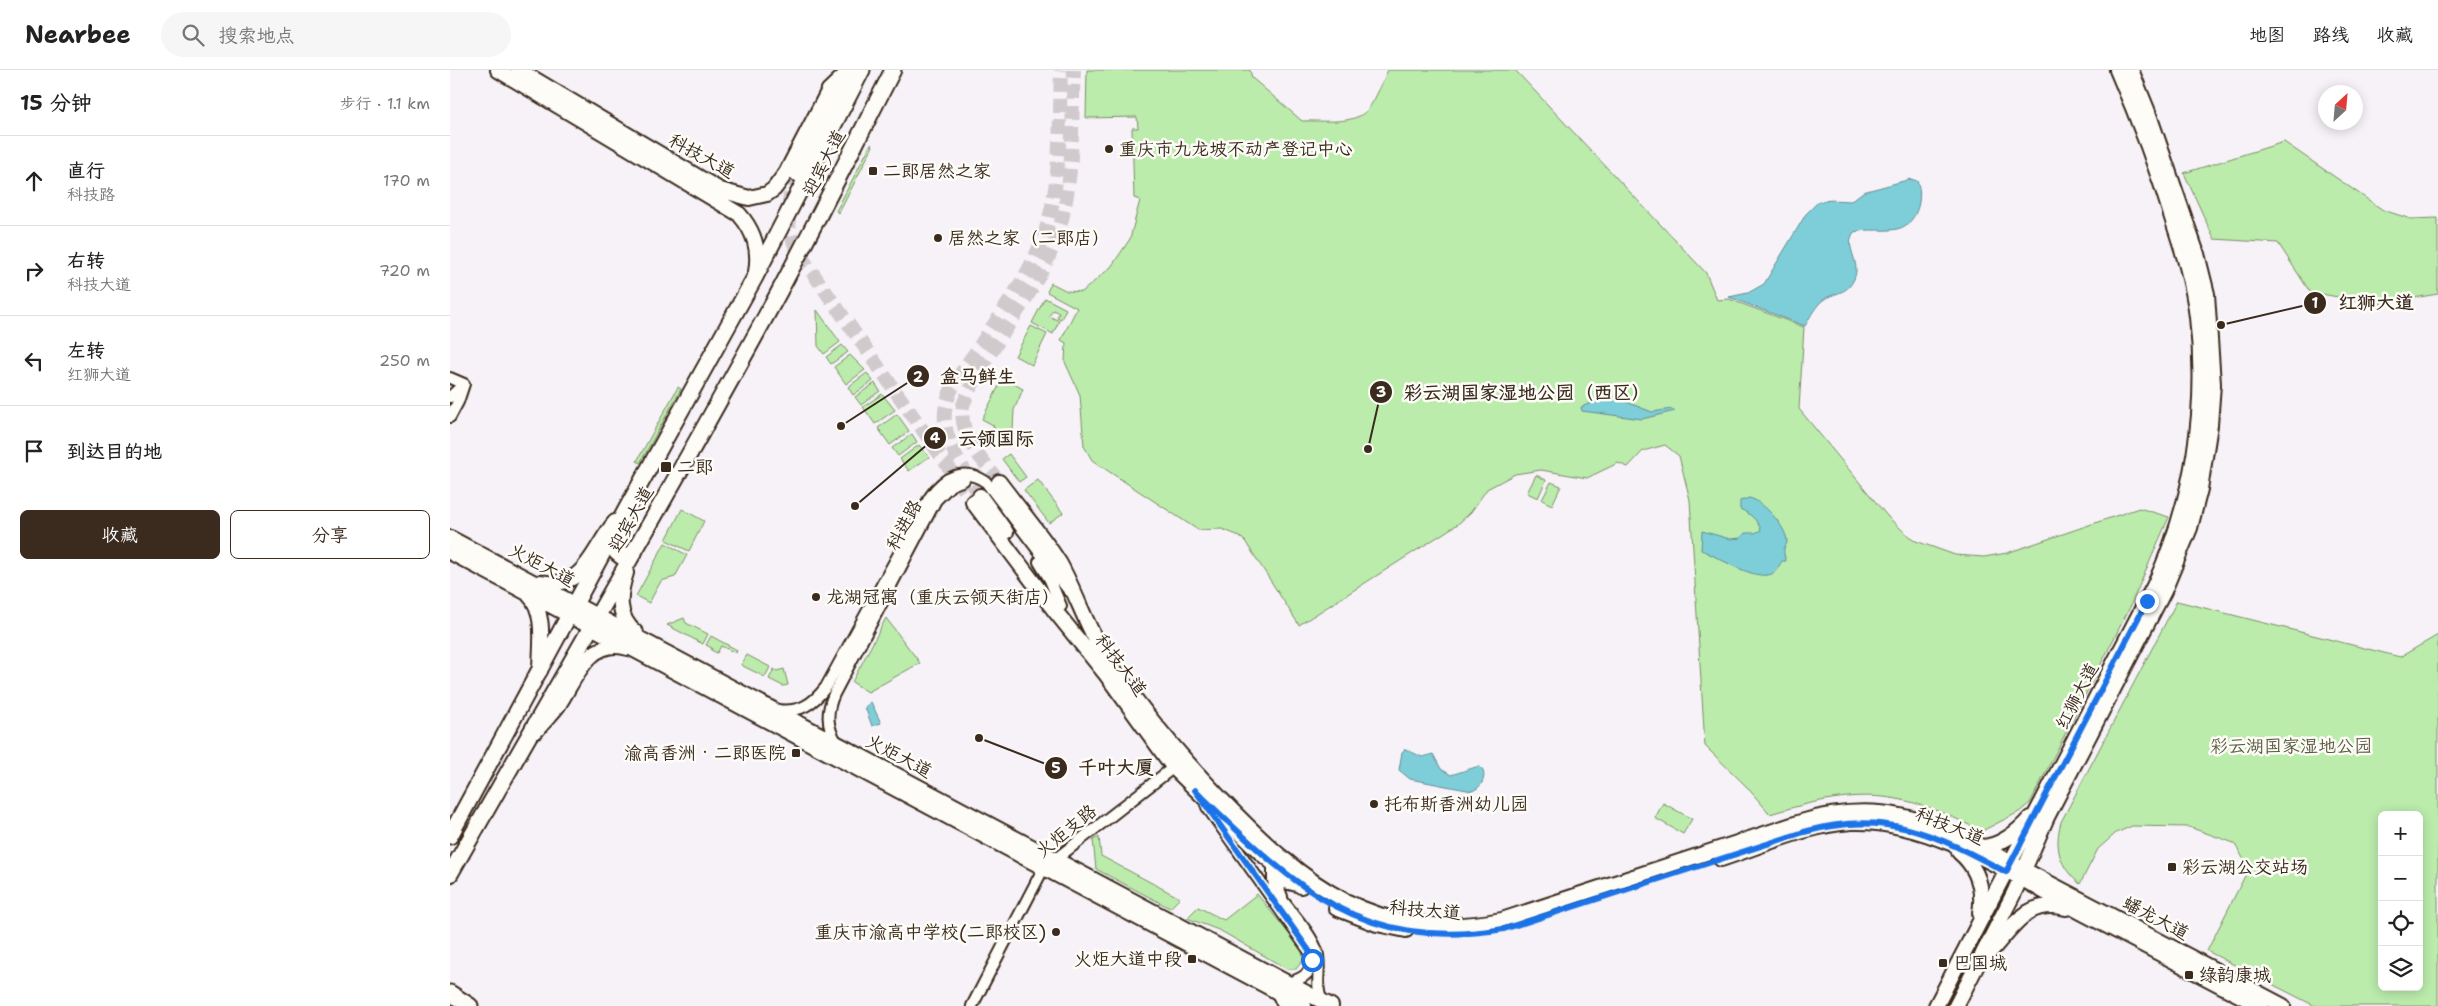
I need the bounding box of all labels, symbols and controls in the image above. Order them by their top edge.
search box [161,12,511,57]
text: Nearbee [25,19,131,51]
icon: search [179,21,207,49]
text: 搜索地点 [219,23,295,48]
text: 地图 [2249,23,2285,47]
text: 路线 [2313,23,2349,47]
text: 收藏 [2377,23,2413,47]
north arrow [2318,85,2363,130]
text: 15 分钟 [20,89,92,117]
text: 步行 · 1.1 km [340,93,430,114]
street label: 迎宾大道 [797,125,851,201]
street label: 科技大道 [665,128,739,184]
place label: 重庆市九龙坡不动产登记中心 [1119,137,1353,161]
marker: 重庆市九龙坡不动产登记中心 [1103,143,1115,155]
text: 直行 [67,158,105,183]
place label: 二郎居然之家 [883,159,991,183]
marker: 二郎居然之家 [867,165,879,177]
icon: ahead [20,167,48,195]
text: 170 m [383,170,430,191]
text: 科技路 [67,184,115,205]
place label: 居然之家（二郎店） [948,226,1110,250]
marker: 居然之家（二郎店） [932,232,944,244]
text: 右转 [67,248,105,273]
icon: right [20,257,48,285]
text: 720 m [379,260,430,281]
text: 科技大道 [67,274,131,295]
callout: 红狮大道 [2303,286,2424,320]
text: 红狮大道 [2338,290,2414,315]
text: 1 [2312,293,2319,313]
text: 左转 [67,338,105,363]
icon: left [20,347,48,375]
text: 250 m [379,350,430,371]
callout: 盒马鲜生 [905,359,1026,393]
text: 红狮大道 [67,364,131,385]
text: 盒马鲜生 [940,364,1016,389]
text: 2 [913,367,924,387]
callout: 彩云湖国家湿地公园（西区） [1369,375,1661,409]
text: 彩云湖国家湿地公园（西区） [1403,380,1651,405]
text: 3 [1376,382,1386,402]
callout: 云领国际 [923,421,1044,455]
text: 云领国际 [958,426,1034,451]
text: 4 [930,428,941,448]
icon: arrive [20,437,48,465]
text: 到达目的地 [67,439,162,464]
place label: 二郎 [677,455,713,479]
marker: 二郎 [659,460,673,474]
street label: 迎宾大道 [603,482,659,556]
street label: 科进路 [881,496,927,554]
button: 收藏 [20,510,220,559]
button: 分享 [230,510,430,559]
street label: 火炬大道 [505,538,579,592]
place label: 龙湖冠寓（重庆云领天街店） [826,585,1060,609]
route end [2136,590,2159,613]
marker: 龙湖冠寓（重庆云领天街店） [810,591,822,603]
street label: 科技大道 [1090,629,1152,701]
street label: 红狮大道 [2050,658,2104,734]
street label: 火炬大道 [862,729,936,783]
park label: 彩云湖国家湿地公园 [2210,734,2372,758]
place label: 渝高香洲‧二郎医院 [624,741,786,765]
marker: 渝高香洲‧二郎医院 [790,747,802,759]
callout: 千叶大厦 [1043,751,1164,785]
text: 千叶大厦 [1078,755,1154,780]
text: 5 [1051,758,1061,778]
place label: 托布斯香洲幼儿园 [1384,792,1528,816]
marker: 托布斯香洲幼儿园 [1368,798,1380,810]
street label: 火炬支路 [1030,799,1102,863]
street label: 科技大道 [1912,801,1988,851]
map controls [2378,811,2423,991]
button: + [2378,811,2423,856]
place label: 彩云湖公交站场 [2182,855,2308,879]
button: − [2378,856,2423,901]
marker: 彩云湖公交站场 [2166,861,2178,873]
street label: 蟠龙大道 [2119,891,2193,945]
street label: 科技大道 [1388,895,1462,925]
button: locate [2378,901,2423,946]
place label: 重庆市渝高中学校(二郎校区) [815,920,1046,944]
marker: 重庆市渝高中学校(二郎校区) [1050,926,1062,938]
button: layers [2378,946,2423,991]
place label: 火炬大道中段 [1074,947,1182,971]
route start [1301,949,1324,972]
place label: 巴国城 [1953,951,2007,975]
marker: 火炬大道中段 [1186,953,1198,965]
marker: 巴国城 [1937,957,1949,969]
place label: 绿韵康城 [2199,963,2271,987]
marker: 绿韵康城 [2183,969,2195,981]

